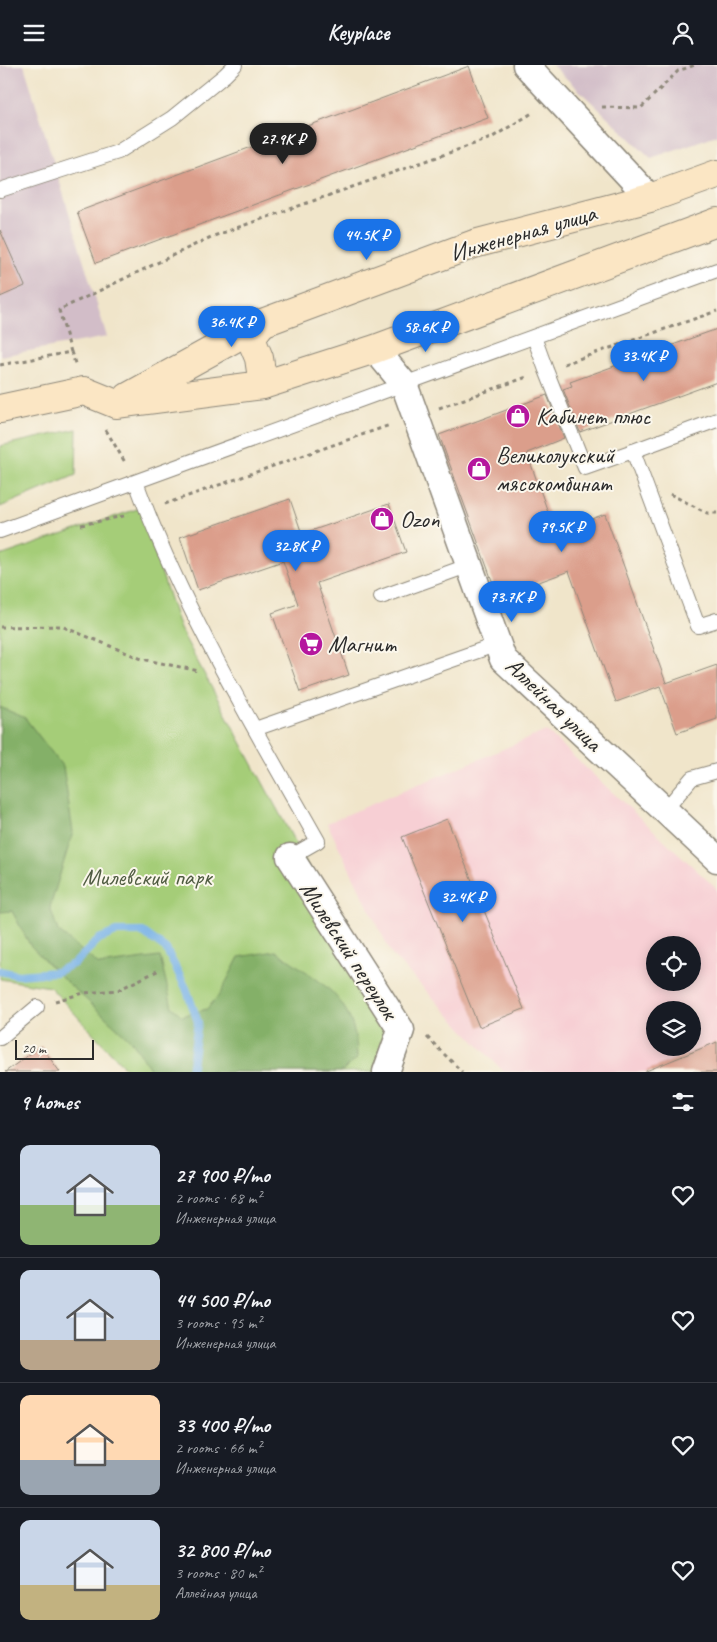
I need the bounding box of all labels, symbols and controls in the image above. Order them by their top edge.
icon: menu [20,19,48,47]
text: Keyplace [328,19,389,47]
icon: person [669,19,697,47]
pin: 27.9K ₽ [237,123,329,165]
text: 27.9K ₽ [261,129,305,149]
street label: Инженерная улица [446,197,601,268]
pin: 44.5K ₽ [321,219,413,261]
text: 44.5K ₽ [345,225,389,245]
pin: 36.4K ₽ [186,305,278,348]
pin: 58.6K ₽ [380,311,472,353]
text: 36.4K ₽ [209,312,255,332]
text: 58.6K ₽ [403,317,449,337]
pin: 33.4K ₽ [598,339,690,382]
text: 33.4K ₽ [621,346,667,366]
place label: Кабинет плюс [536,401,651,431]
shop icon: Кабинет плюс [505,403,531,429]
place label: Великолукский мясокомбинат [496,440,616,498]
shop icon: Великолукский мясокомбинат [466,456,492,482]
place label: Ozon [400,504,440,534]
shop icon: Ozon [369,506,395,532]
pin: 79.5K ₽ [516,511,608,553]
text: 79.5K ₽ [540,517,584,537]
pin: 32.8K ₽ [250,529,342,572]
text: 32.8K ₽ [273,536,319,556]
pin: 73.7K ₽ [466,581,558,623]
text: 73.7K ₽ [490,587,534,607]
place label: Магнит [328,629,397,659]
supermarket icon: Магнит [298,631,324,657]
street label: Аллейная улица [499,651,609,758]
park label: Милевский парк [82,862,214,892]
street label: Милевский переулок [293,875,406,1026]
pin: 32.4K ₽ [417,881,509,923]
text: 32.4K ₽ [440,887,486,907]
map controls [646,936,701,1056]
button: locate [646,936,701,991]
button: layers [646,1001,701,1056]
scale bar [15,1037,94,1060]
text: 20 m [22,1040,46,1057]
icon: filters [669,1088,697,1116]
text: 9 homes [20,1089,79,1115]
text: 27 900 ₽/mo [175,1162,270,1188]
icon: home [60,1165,120,1225]
icon: heart [669,1181,697,1209]
text: 2 rooms · 68 m² [175,1188,261,1208]
text: Инженерная улица [175,1208,276,1228]
text: 44 500 ₽/mo [175,1287,270,1313]
icon: home [60,1290,120,1350]
icon: heart [669,1306,697,1334]
text: 3 rooms · 95 m² [175,1313,261,1333]
text: Инженерная улица [175,1333,276,1353]
text: 33 400 ₽/mo [175,1412,270,1438]
icon: home [60,1415,120,1475]
icon: heart [669,1431,697,1459]
text: 2 rooms · 66 m² [175,1438,261,1458]
text: Инженерная улица [175,1458,276,1478]
text: 32 800 ₽/mo [175,1537,270,1563]
icon: home [60,1540,120,1600]
icon: heart [669,1556,697,1584]
text: 3 rooms · 80 m² [175,1563,261,1583]
text: Аллейная улица [175,1583,257,1603]

